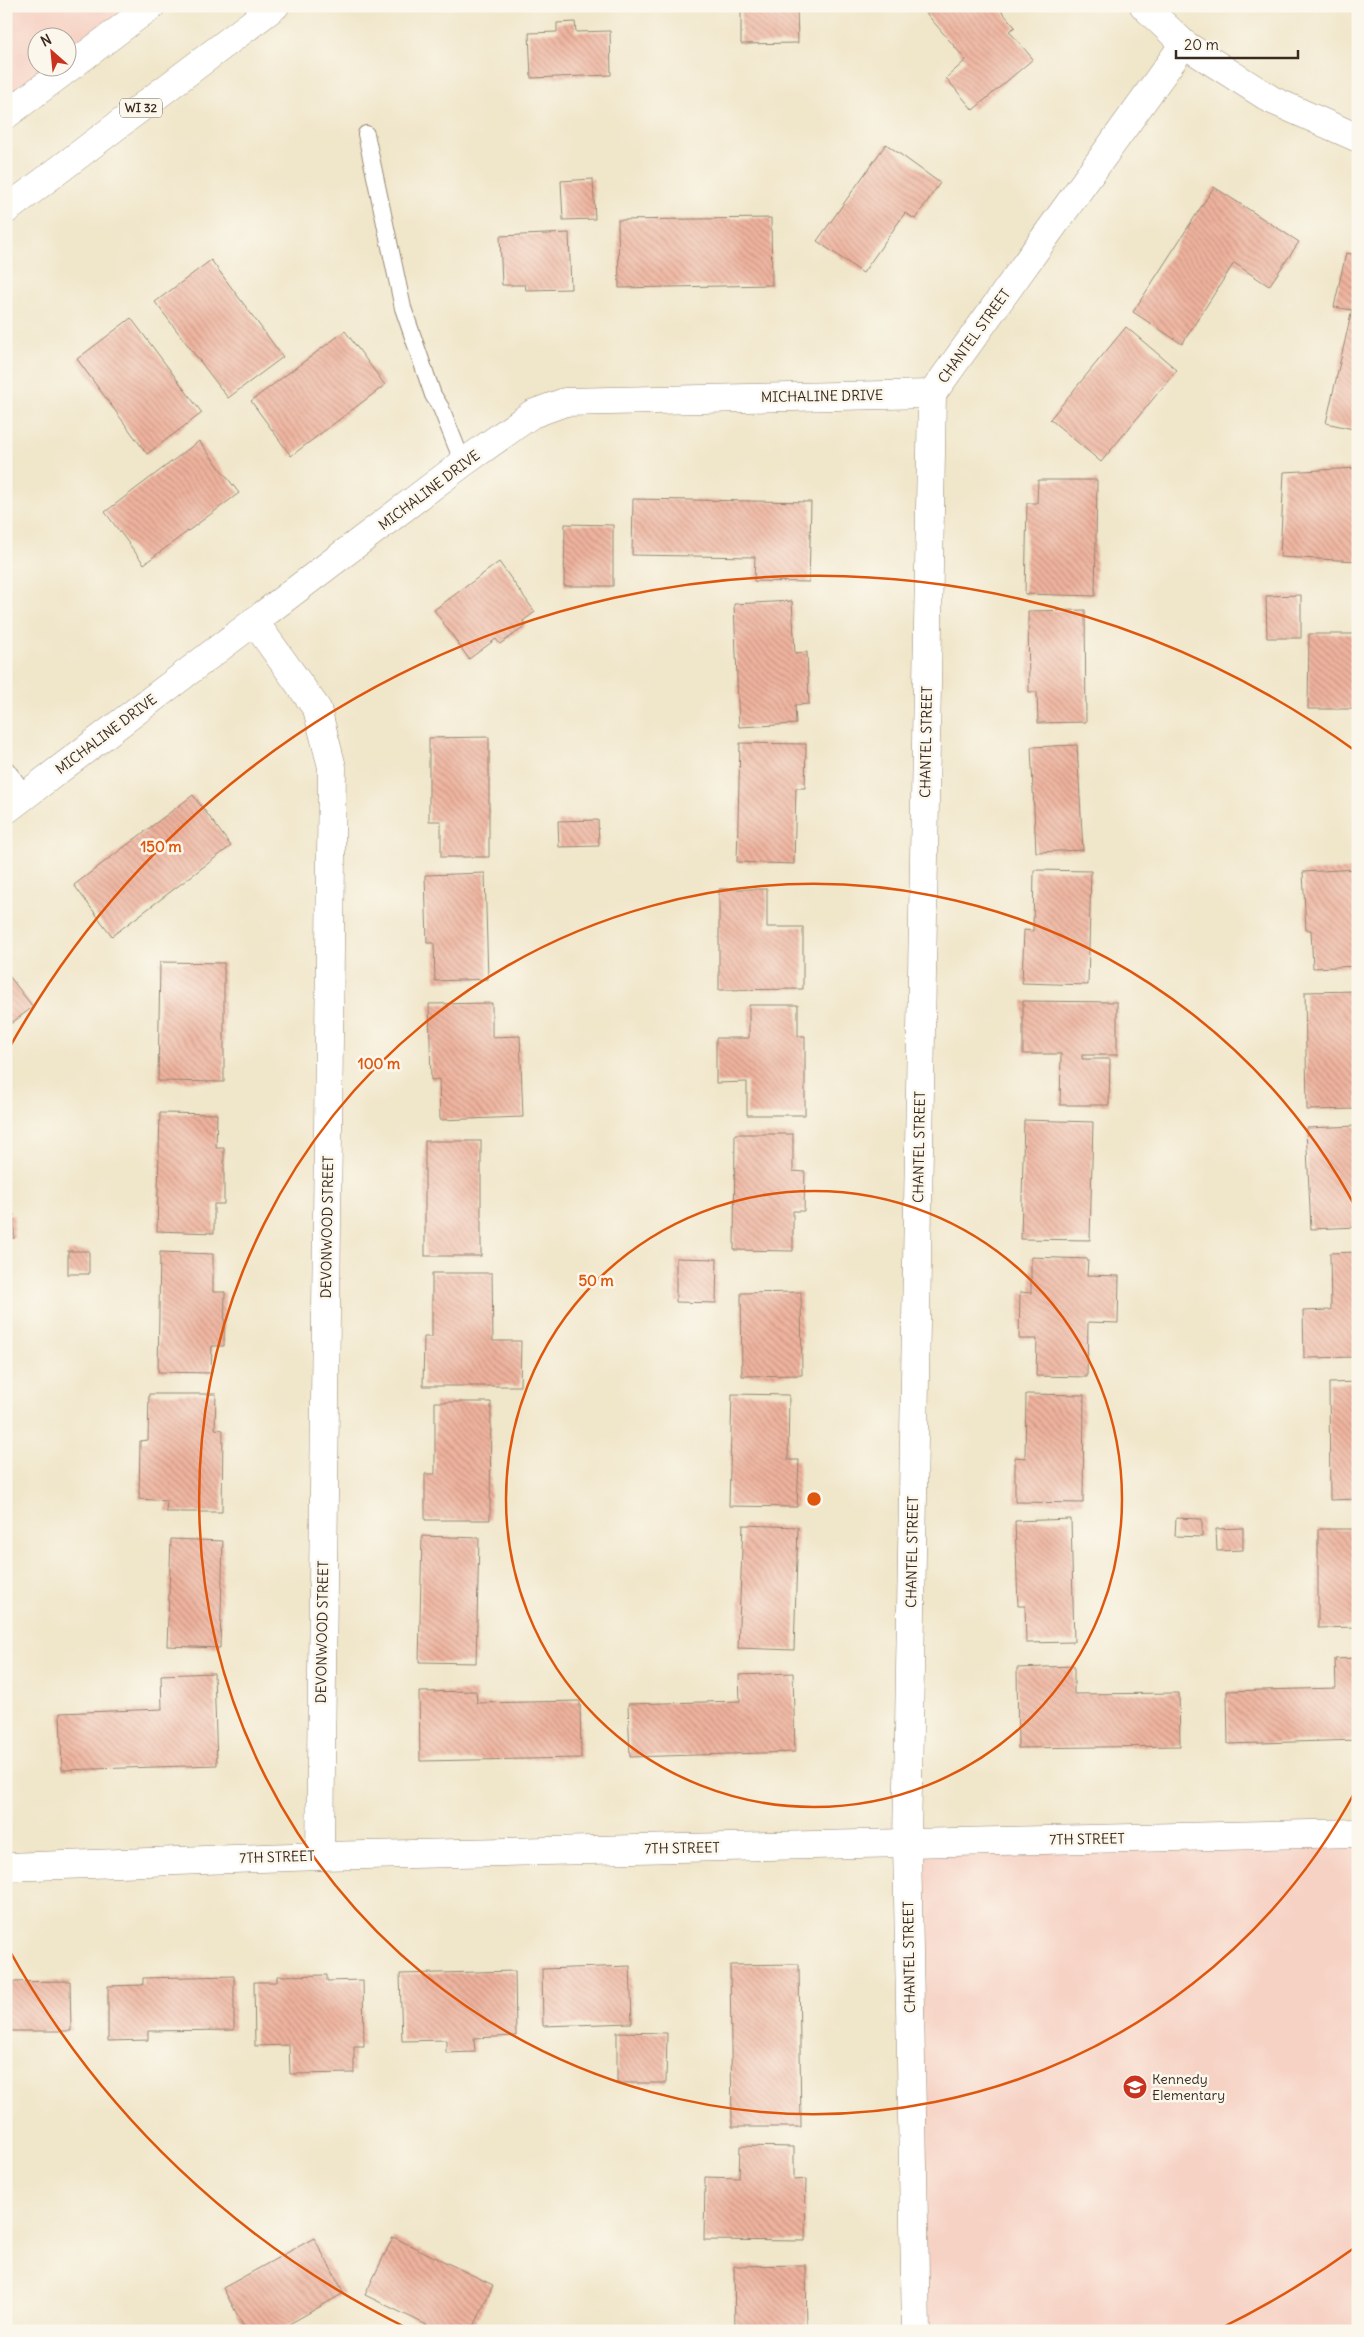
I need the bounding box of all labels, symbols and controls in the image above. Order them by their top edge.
north arrow [28,28,78,78]
scale bar [1176,28,1299,60]
text: N [38,30,54,51]
text: 20 m [1184,35,1219,54]
road number: WI 32 [120,99,162,118]
street label: CHANTEL STREET [934,285,1014,387]
street label: MICHALINE DRIVE [761,386,883,406]
street label: MICHALINE DRIVE [375,446,483,534]
street label: CHANTEL STREET [916,686,936,798]
street label: MICHALINE DRIVE [52,690,160,778]
text: 150 m [140,837,182,856]
text: 100 m [358,1054,400,1073]
street label: CHANTEL STREET [909,1091,929,1203]
street label: DEVONWOOD STREET [317,1156,337,1298]
text: 50 m [578,1271,614,1290]
centre of rings [805,1490,823,1508]
street label: CHANTEL STREET [902,1496,922,1608]
street label: DEVONWOOD STREET [312,1561,332,1703]
street label: 7TH STREET [1049,1829,1125,1849]
street label: 7TH STREET [644,1838,720,1858]
street label: 7TH STREET [239,1847,315,1867]
street label: CHANTEL STREET [899,1901,919,2013]
place label: Kennedy Elementary [1152,2070,1225,2104]
school or university icon: Kennedy Elementary [1122,2074,1148,2100]

